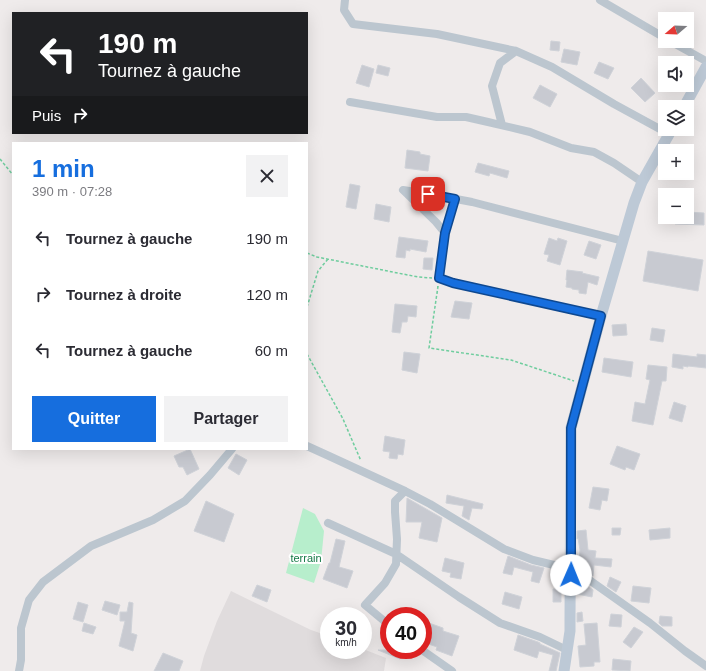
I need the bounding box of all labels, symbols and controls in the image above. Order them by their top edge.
north arrow [658,12,694,48]
map controls [658,12,694,224]
icon: left [32,28,84,80]
text: 190 m [98,28,177,59]
button: sound [658,56,694,92]
text: Tournez à gauche [98,61,241,81]
button: layers [658,100,694,136]
icon: right [69,104,91,126]
text: Puis [32,107,61,124]
button: + [658,144,694,180]
text: 1 min [32,155,95,182]
button: close [246,155,288,197]
pin [411,177,445,211]
icon: arrive [417,183,439,205]
text: 390 m · 07:28 [32,184,112,199]
button: − [658,188,694,224]
icon: left [32,227,54,249]
text: Tournez à gauche [66,230,192,247]
text: 190 m [246,230,288,247]
icon: right [32,283,54,305]
text: Tournez à droite [66,286,182,303]
text: 120 m [246,286,288,303]
icon: left [32,339,54,361]
text: Tournez à gauche [66,342,192,359]
text: 60 m [255,342,288,359]
button: Quitter [32,396,156,442]
button: Partager [164,396,288,442]
park label: terrain [290,552,322,564]
position arrow [550,554,592,596]
speed limit sign: 40 [380,607,432,659]
text: 30 [335,617,357,639]
text: km/h [335,637,357,648]

